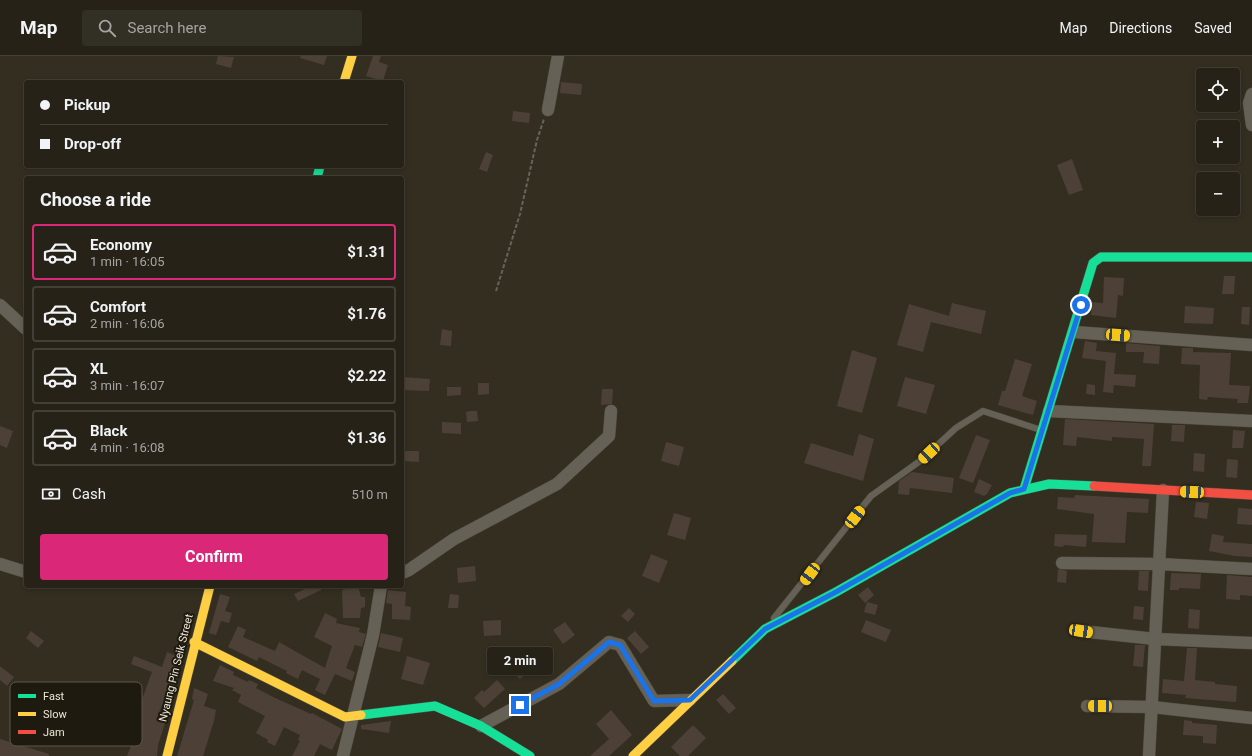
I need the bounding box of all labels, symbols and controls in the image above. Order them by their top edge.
search box [82,10,362,46]
text: Map [20,16,58,39]
icon: search [96,17,118,39]
text: Search here [128,19,206,37]
text: Map [1060,20,1087,36]
text: Directions [1109,20,1172,36]
text: Saved [1194,20,1232,36]
map controls [1196,68,1240,216]
button: locate [1196,68,1240,112]
text: Pickup [64,96,110,114]
button: + [1196,120,1240,164]
text: Drop-off [64,135,121,153]
button: − [1196,172,1240,216]
text: Choose a ride [40,189,151,210]
icon: car [42,234,78,270]
text: Economy [90,236,152,254]
text: $1.31 [347,243,386,261]
text: 1 min · 16:05 [90,254,165,269]
icon: car [42,296,78,332]
route start [1072,296,1090,314]
text: Comfort [90,298,146,316]
text: $1.76 [347,305,386,323]
text: 2 min · 16:06 [90,316,165,331]
car [1106,328,1130,342]
icon: car [42,358,78,394]
text: XL [90,360,108,378]
text: $2.22 [347,367,386,385]
text: 3 min · 16:07 [90,378,165,393]
icon: car [42,420,78,456]
text: Black [90,422,127,440]
text: $1.36 [347,429,386,447]
text: 4 min · 16:08 [90,440,165,455]
car [916,440,942,466]
icon: cash [40,483,62,505]
text: Cash [72,485,106,503]
car [1180,485,1204,499]
text: 510 m [351,487,388,502]
car [843,504,867,530]
button: Confirm [40,534,388,580]
car [798,561,822,587]
street label: Nyaung Pin Seik Street [156,612,196,723]
car [1068,623,1094,639]
callout: 2 min [487,647,553,675]
text: 2 min [504,653,536,668]
legend [10,682,142,746]
text: Fast [43,690,65,703]
route end [511,696,529,714]
car [1088,700,1112,712]
text: Slow [43,708,67,721]
text: Jam [43,726,65,739]

